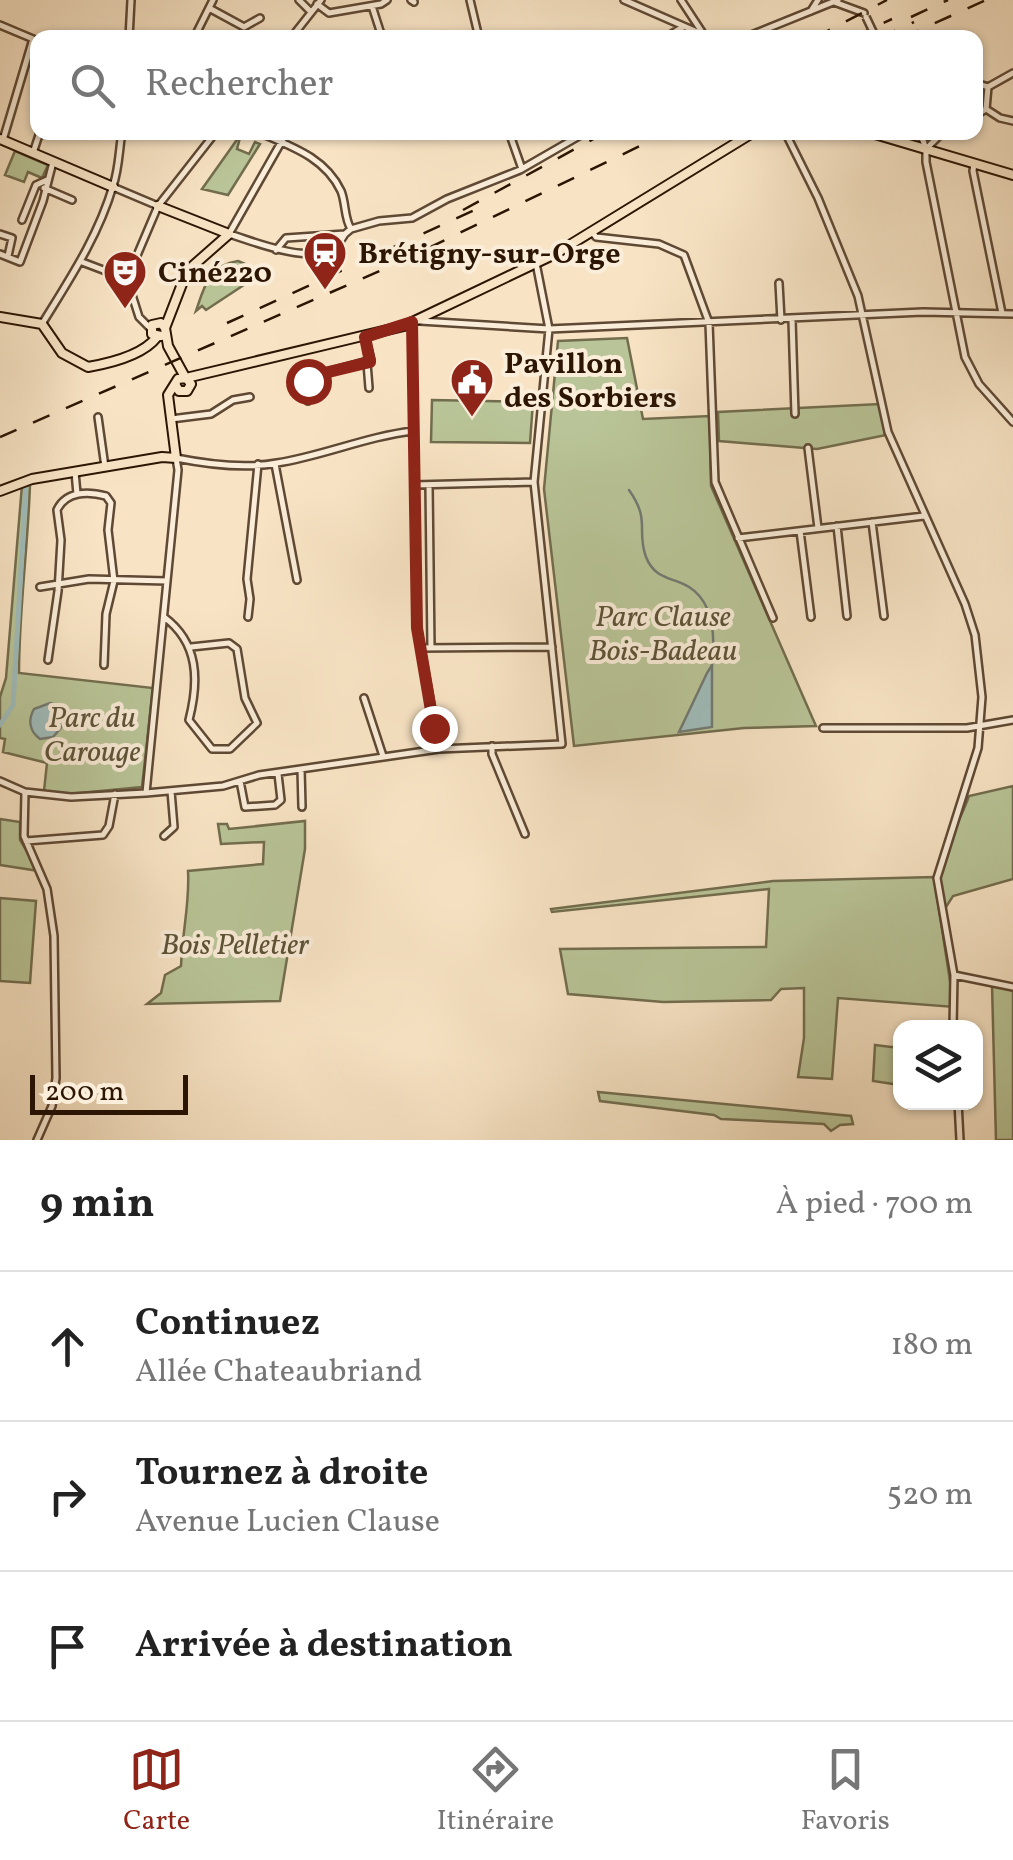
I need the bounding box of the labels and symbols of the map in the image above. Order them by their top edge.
station icon: Brétigny-sur-Orge [302,230,348,291]
place label: Brétigny-sur-Orge [358,234,621,276]
theatre icon: Ciné220 [102,249,148,310]
place label: Ciné220 [158,253,272,295]
place label: Pavillon des Sorbiers [504,344,677,420]
public building icon: Pavillon des Sorbiers [449,357,495,418]
route start [286,359,332,405]
park label: Parc Clause Bois-Badeau [589,597,737,673]
park label: Parc du Carouge [44,698,140,774]
route end [412,706,458,752]
park label: Bois Pelletier [161,925,310,967]
scale bar [30,1070,188,1114]

